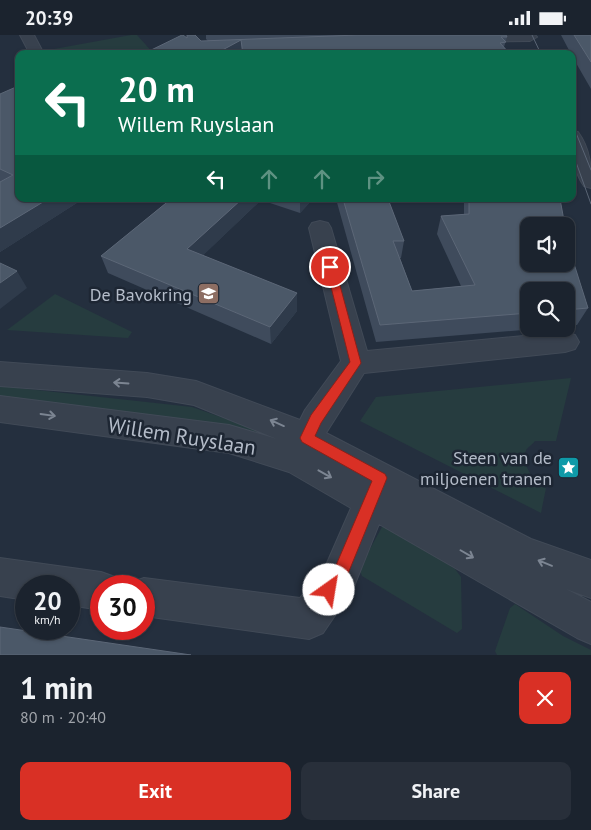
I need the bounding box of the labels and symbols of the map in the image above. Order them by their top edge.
pin [309,246,351,288]
school or university icon: De Bavokring [196,282,220,306]
place label: De Bavokring [90,283,192,306]
one-way arrow [113,378,129,388]
one-way arrow [40,411,56,421]
street label: Willem Ruyslaan [106,411,258,461]
one-way arrow [270,418,285,428]
place label: Steen van de miljoenen tranen [420,446,552,490]
place icon: Steen van de miljoenen tranen [556,455,580,479]
one-way arrow [317,470,332,480]
one-way arrow [459,549,474,559]
one-way arrow [538,558,553,567]
position arrow [302,563,354,615]
speed limit sign: 30 [90,575,155,640]

